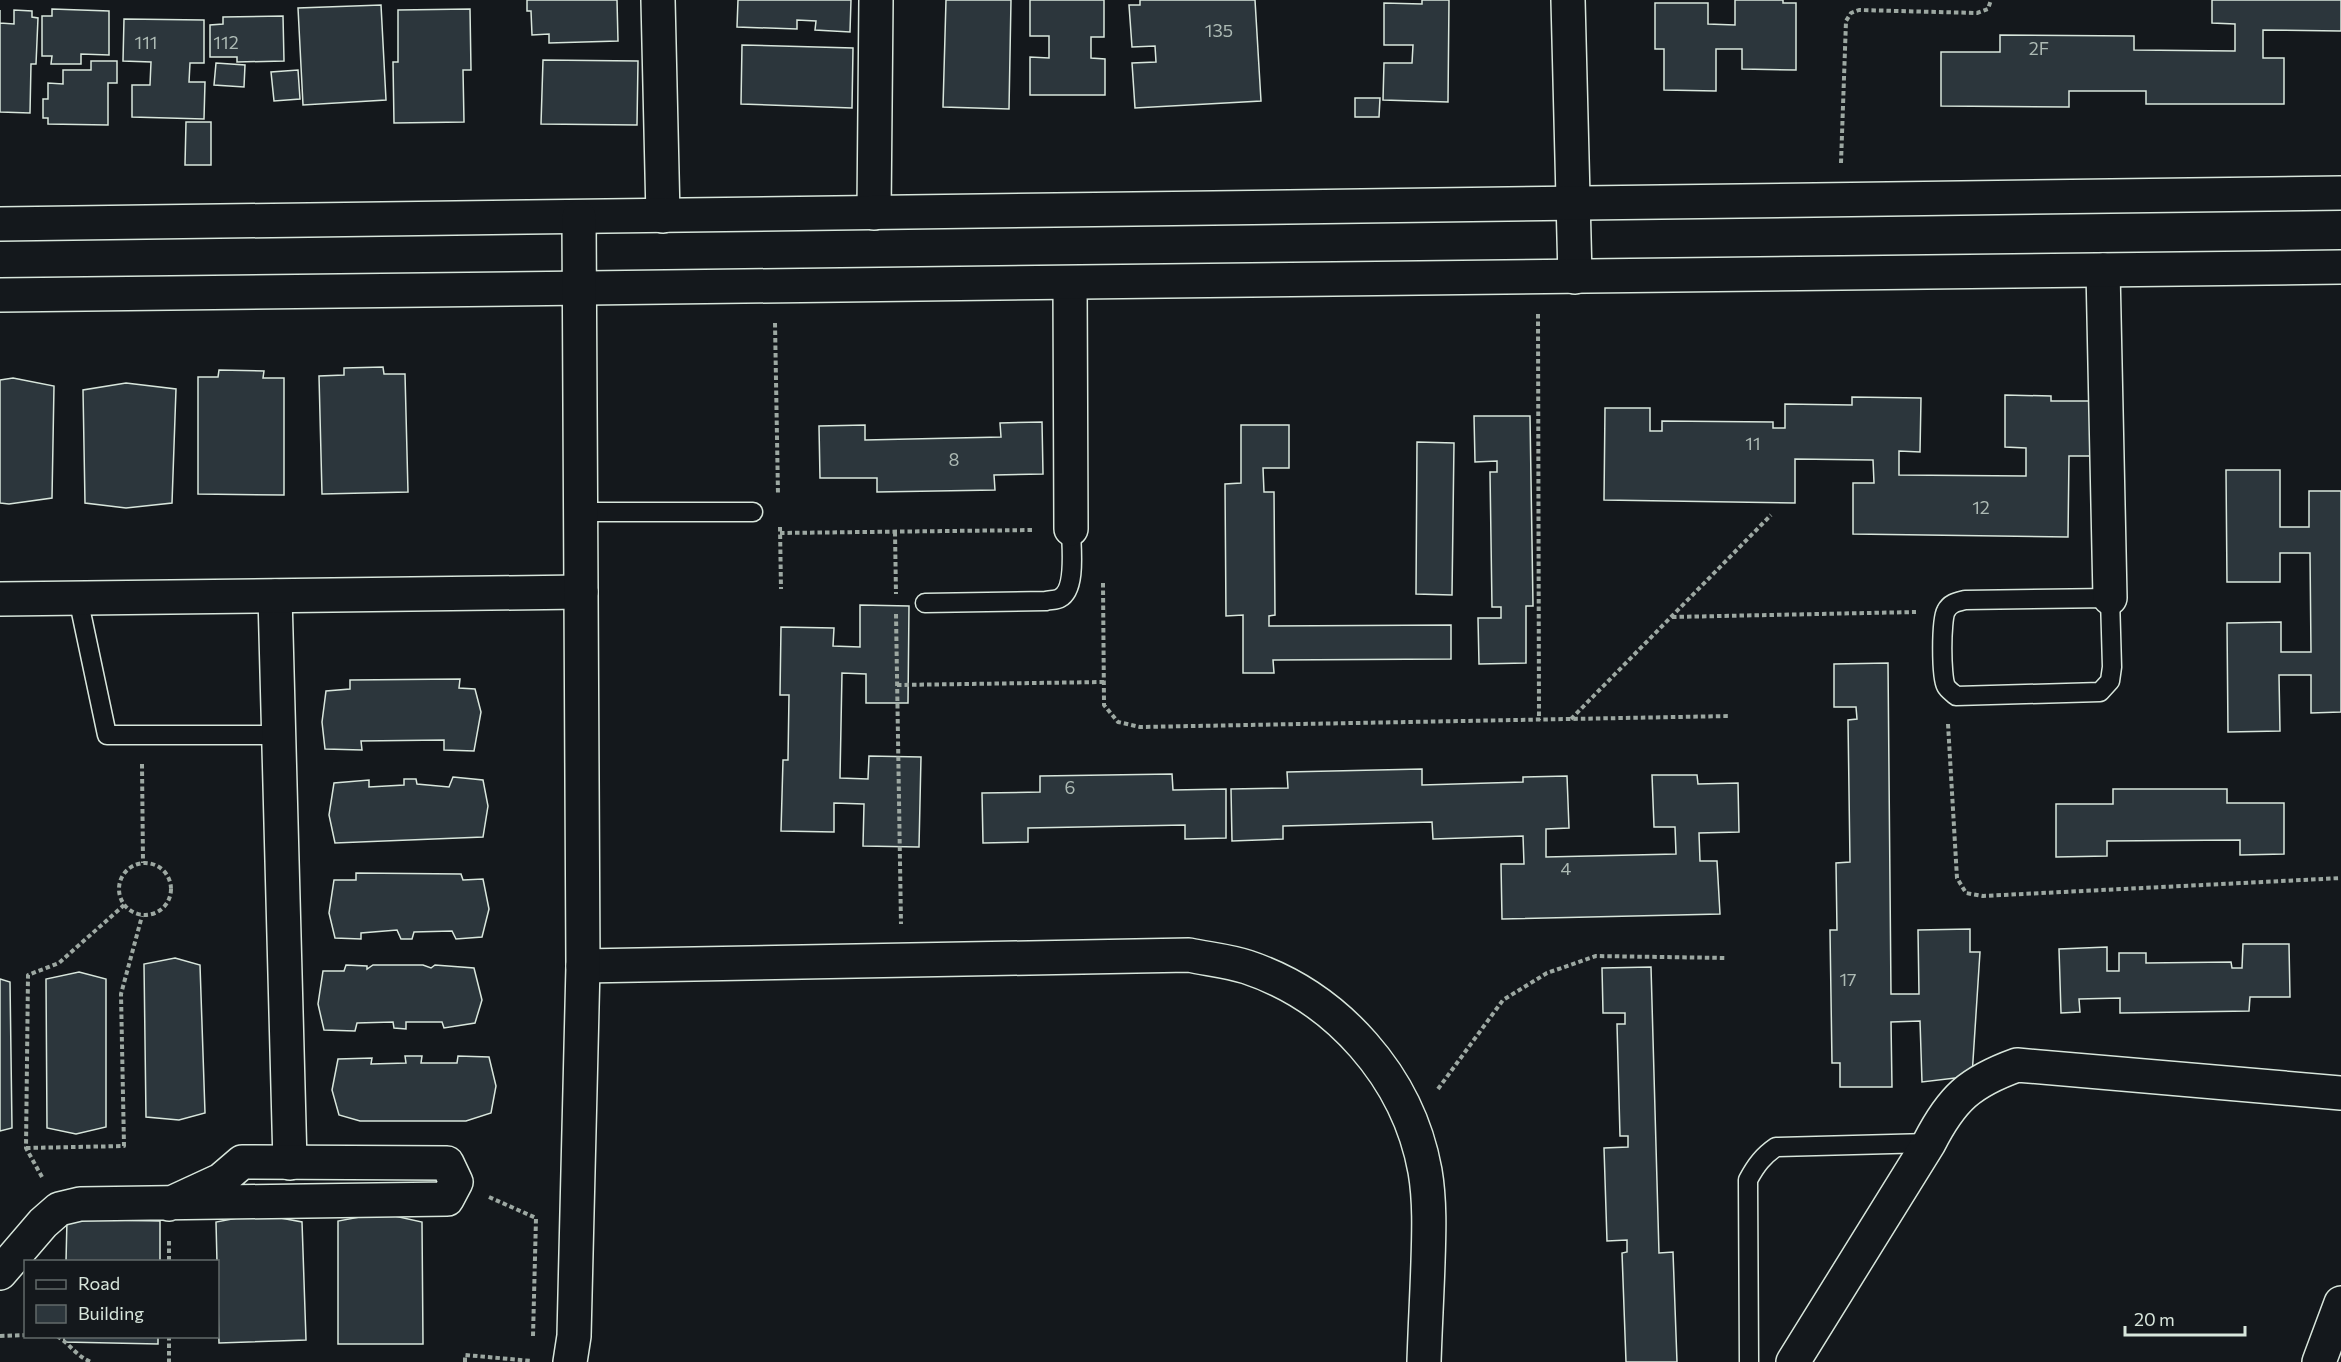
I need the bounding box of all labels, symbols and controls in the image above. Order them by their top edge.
house number: 135 [1205,19,1233,41]
house number: 111 [134,31,158,53]
house number: 112 [213,31,239,53]
house number: 2F [2029,37,2049,59]
house number: 11 [1745,432,1761,454]
house number: 8 [949,448,960,470]
house number: 12 [1972,496,1990,518]
house number: 6 [1065,776,1075,798]
house number: 4 [1561,857,1572,879]
house number: 17 [1839,968,1857,990]
legend [24,1260,219,1338]
text: Road [78,1272,120,1294]
scale bar [2125,1299,2245,1337]
text: Building [78,1302,144,1324]
text: 20 m [2134,1308,2175,1330]

